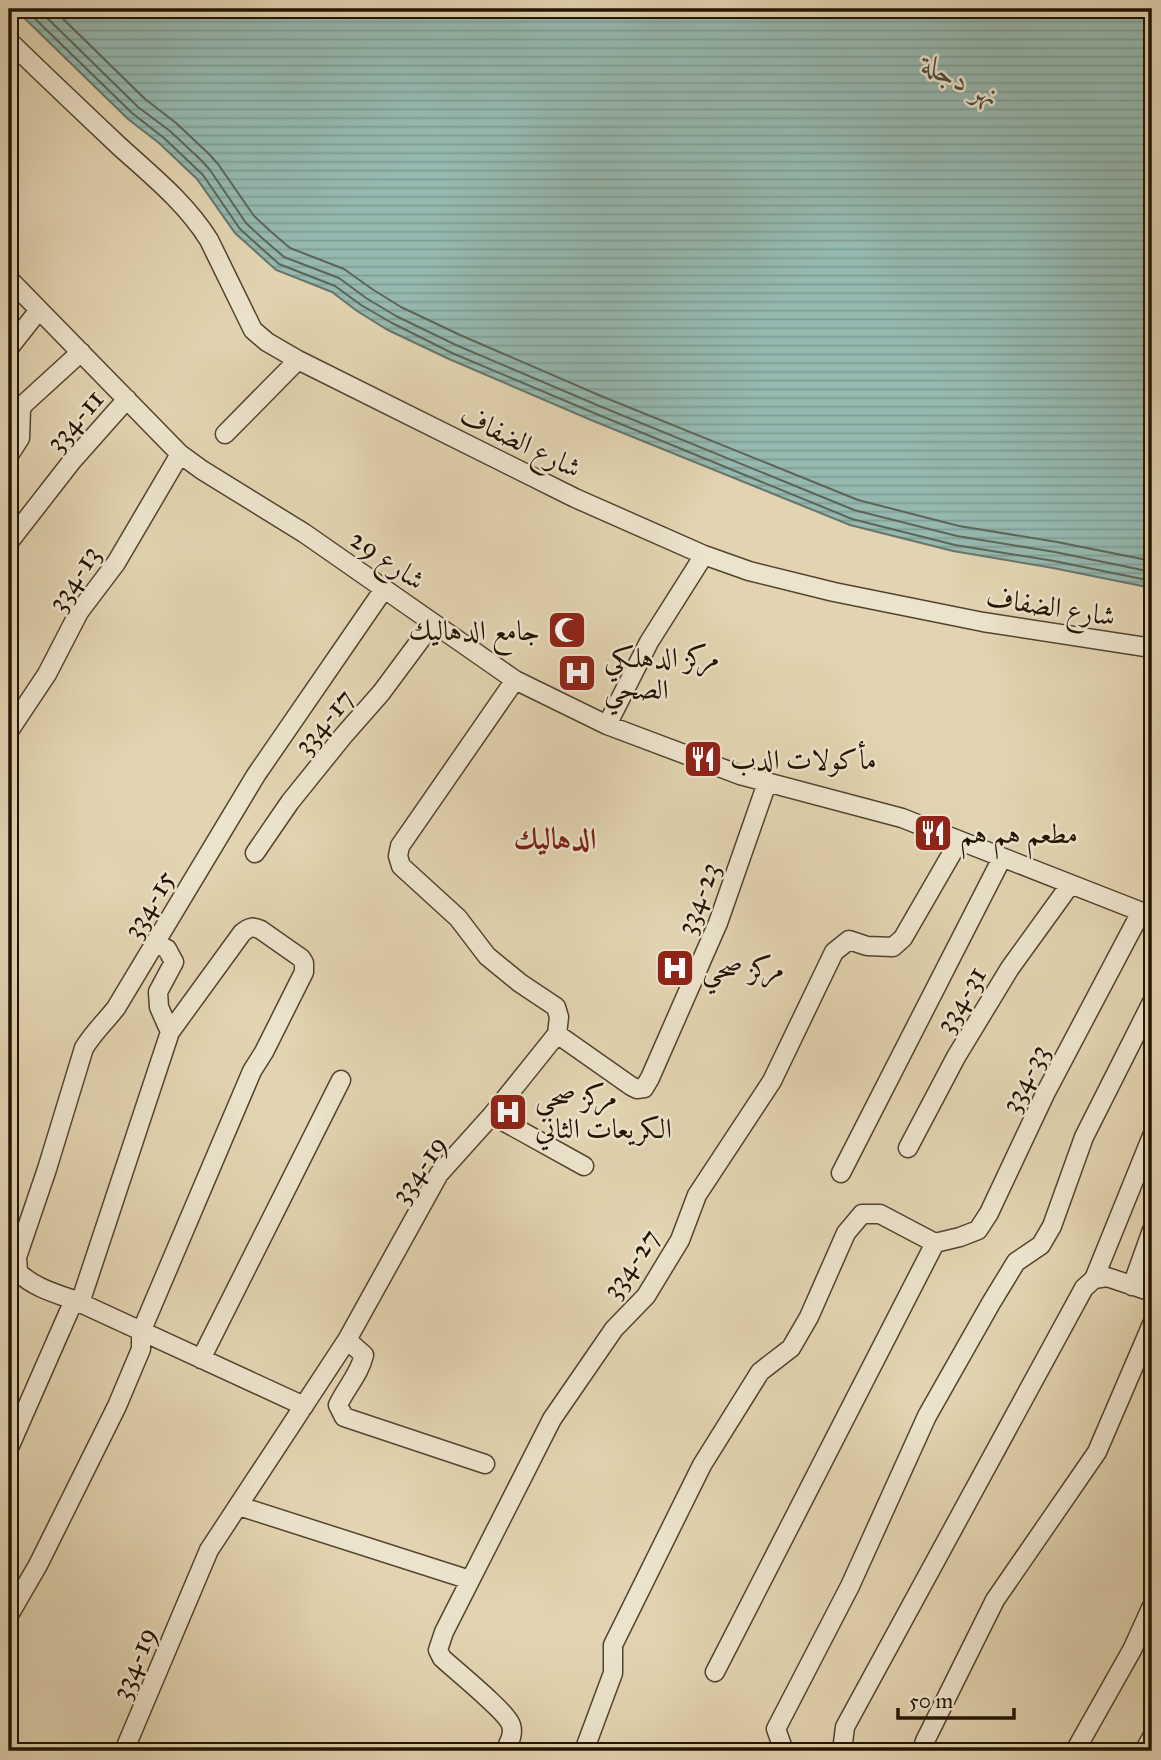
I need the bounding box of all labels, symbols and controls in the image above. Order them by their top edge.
water label: نهر دجلة [912,44,1006,115]
street label: 334-11 [38,382,111,459]
street label: شارع الضفاف [452,397,587,491]
street label: شارع 29 [340,521,432,603]
street label: 334-13 [39,539,108,618]
street label: شارع الضفاف [983,579,1118,640]
mosque icon: جامع الدهاليك [546,609,588,651]
place label: جامع الدهاليك [408,613,540,656]
place label: مركز الدهلكي الصحي [604,640,720,716]
hospital icon: مركز الدهلكي الصحي [556,652,598,694]
street label: 334-17 [286,681,361,761]
restaurant icon: مأكولات الدب [682,738,724,780]
place label: مأكولات الدب [730,740,877,777]
restaurant icon: مطعم هم هم [912,812,954,854]
place label: مطعم هم هم [960,816,1078,860]
district label: الدهاليك [513,821,597,857]
street label: 334-23 [668,857,727,939]
street label: 334-15 [115,864,182,945]
hospital icon: مركز صحي [654,947,696,989]
place label: مركز صحي [702,951,784,995]
street label: 334-31 [927,959,994,1039]
street label: 334-33 [993,1038,1056,1118]
place label: مركز صحي الكريعات الثاني [535,1079,672,1151]
hospital icon: مركز صحي الكريعات الثاني [487,1091,529,1133]
street label: 334-19 [382,1128,454,1210]
street label: 334-27 [594,1222,667,1305]
street label: 334-19 [103,1622,164,1705]
scale bar [898,1676,1014,1720]
text: 50 m [909,1688,954,1714]

